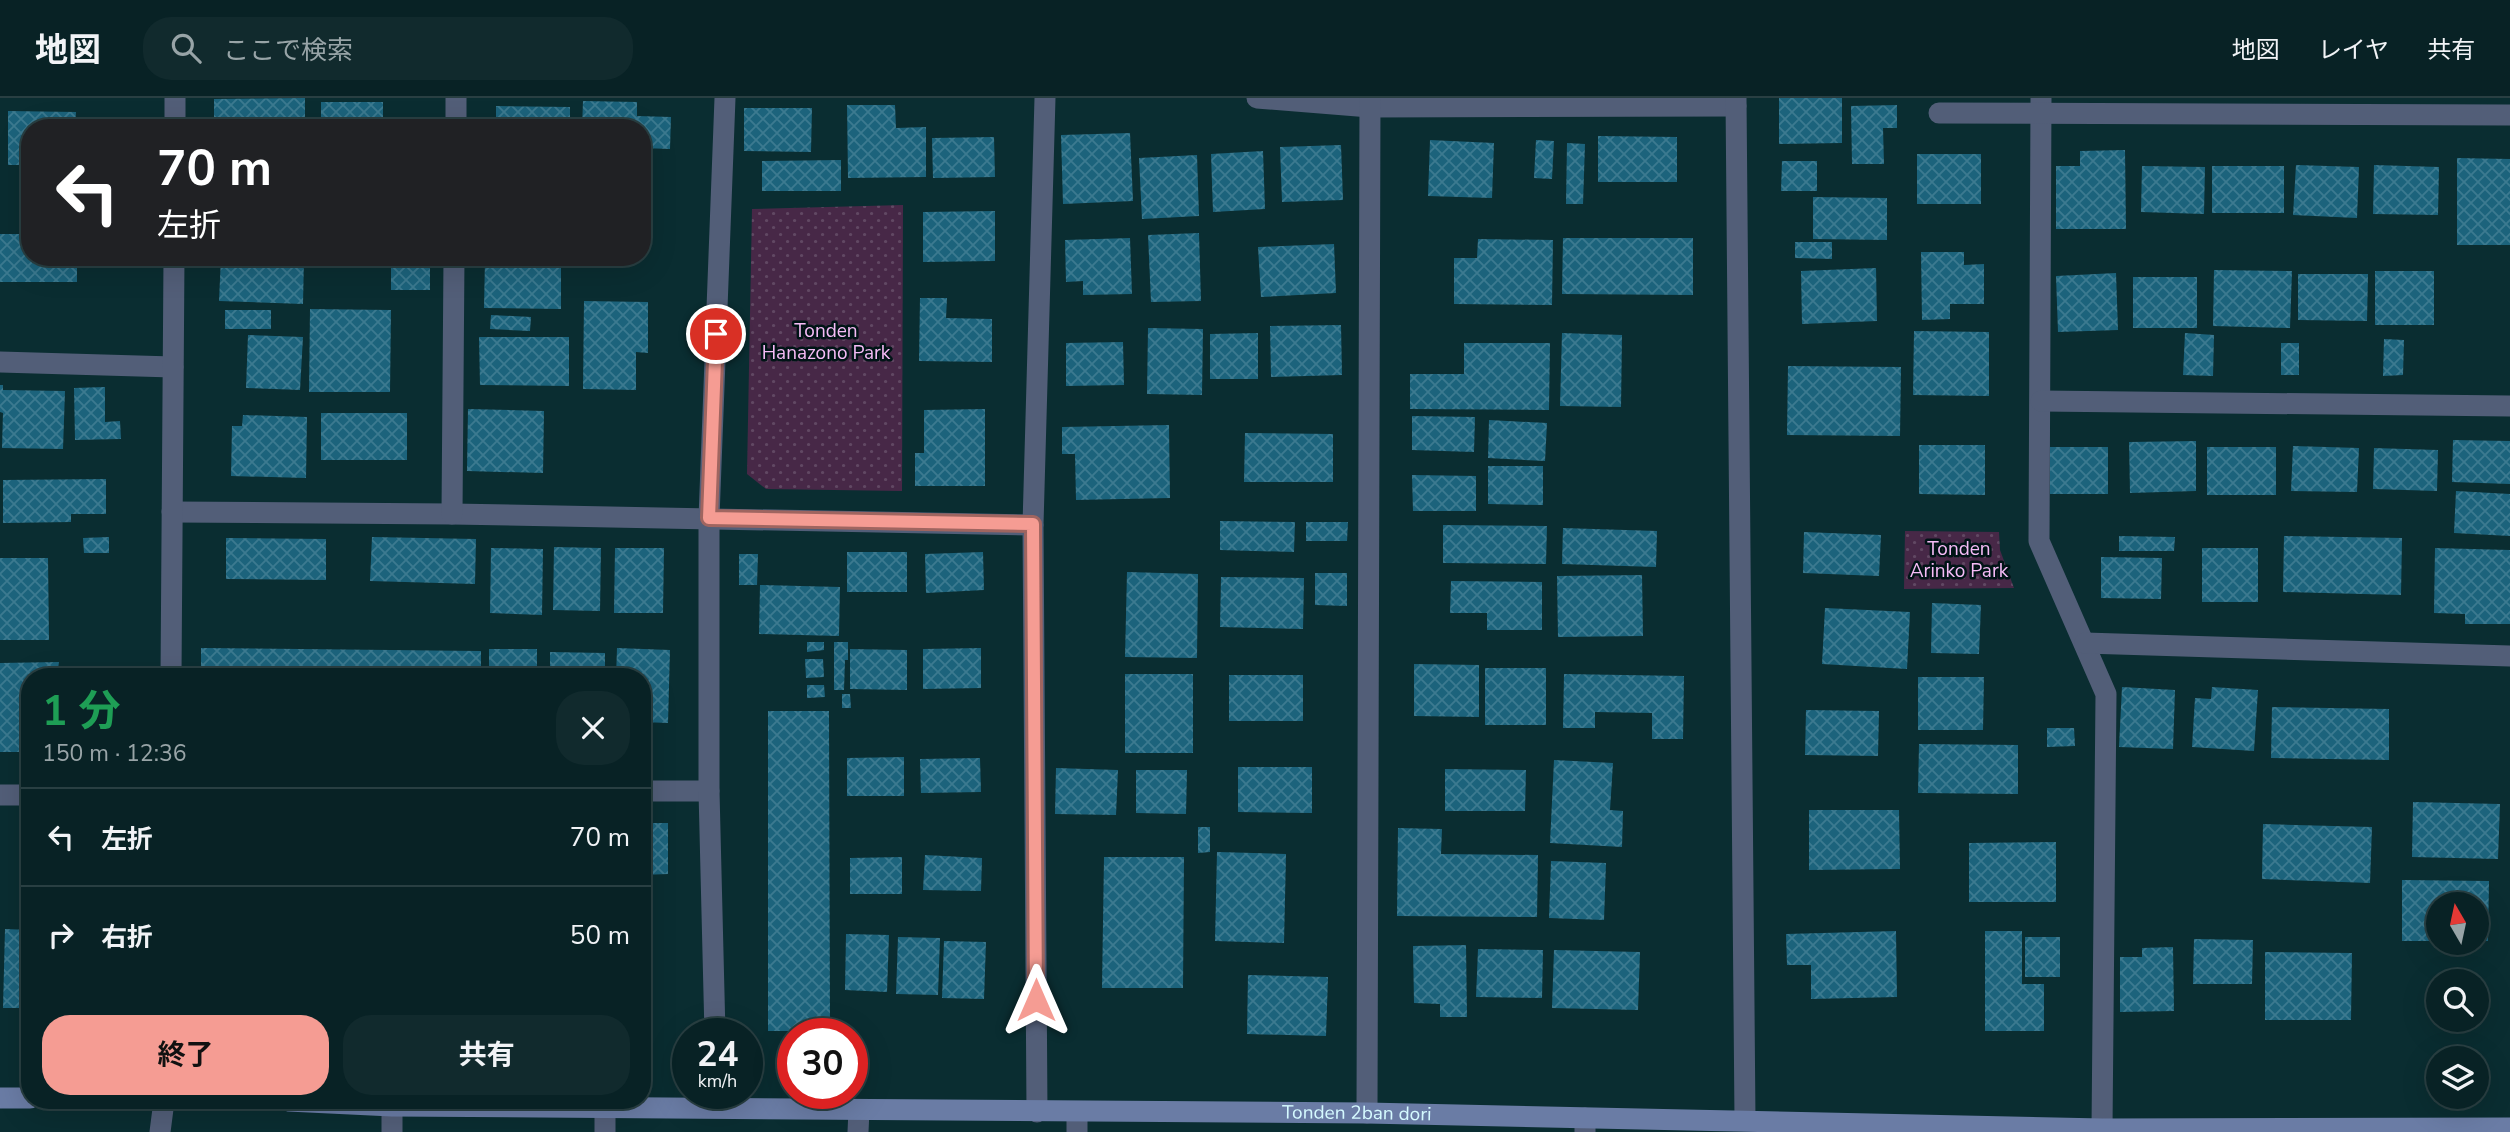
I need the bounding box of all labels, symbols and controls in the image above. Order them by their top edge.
search box [143,17,633,80]
text: 地図 [35,28,101,73]
icon: search [167,29,205,67]
text: ここで検索 [223,33,353,68]
text: 地図 [2232,34,2280,66]
text: レイヤ [2318,34,2389,66]
text: 共有 [2427,34,2475,66]
text: 70 m [157,135,272,202]
icon: left [42,147,133,238]
text: 左折 [157,204,221,247]
pin [686,304,746,364]
icon: arrive [697,315,735,353]
park label: Tonden Hanazono Park [762,318,891,366]
park label: Tonden Arinko Park [1910,536,2009,584]
text: 1 分 [42,683,121,740]
button: close [556,691,630,765]
text: 150 m · 12:36 [42,738,187,769]
icon: left [42,818,80,856]
text: 70 m [570,820,630,855]
text: 左折 [101,822,153,857]
north arrow [2426,892,2488,956]
map controls [2426,892,2489,1109]
icon: right [42,916,80,954]
text: 50 m [570,918,630,953]
text: 右折 [101,920,153,955]
position arrow [999,963,1073,1037]
button: search [2426,969,2489,1032]
button: 終了 [42,1015,329,1095]
button: 共有 [343,1015,630,1095]
speed limit sign: 30 [777,1018,868,1109]
text: 24 [696,1031,739,1078]
button: layers [2426,1046,2489,1109]
text: km/h [698,1069,737,1093]
street label: Tonden 2ban dori [1282,1099,1432,1127]

